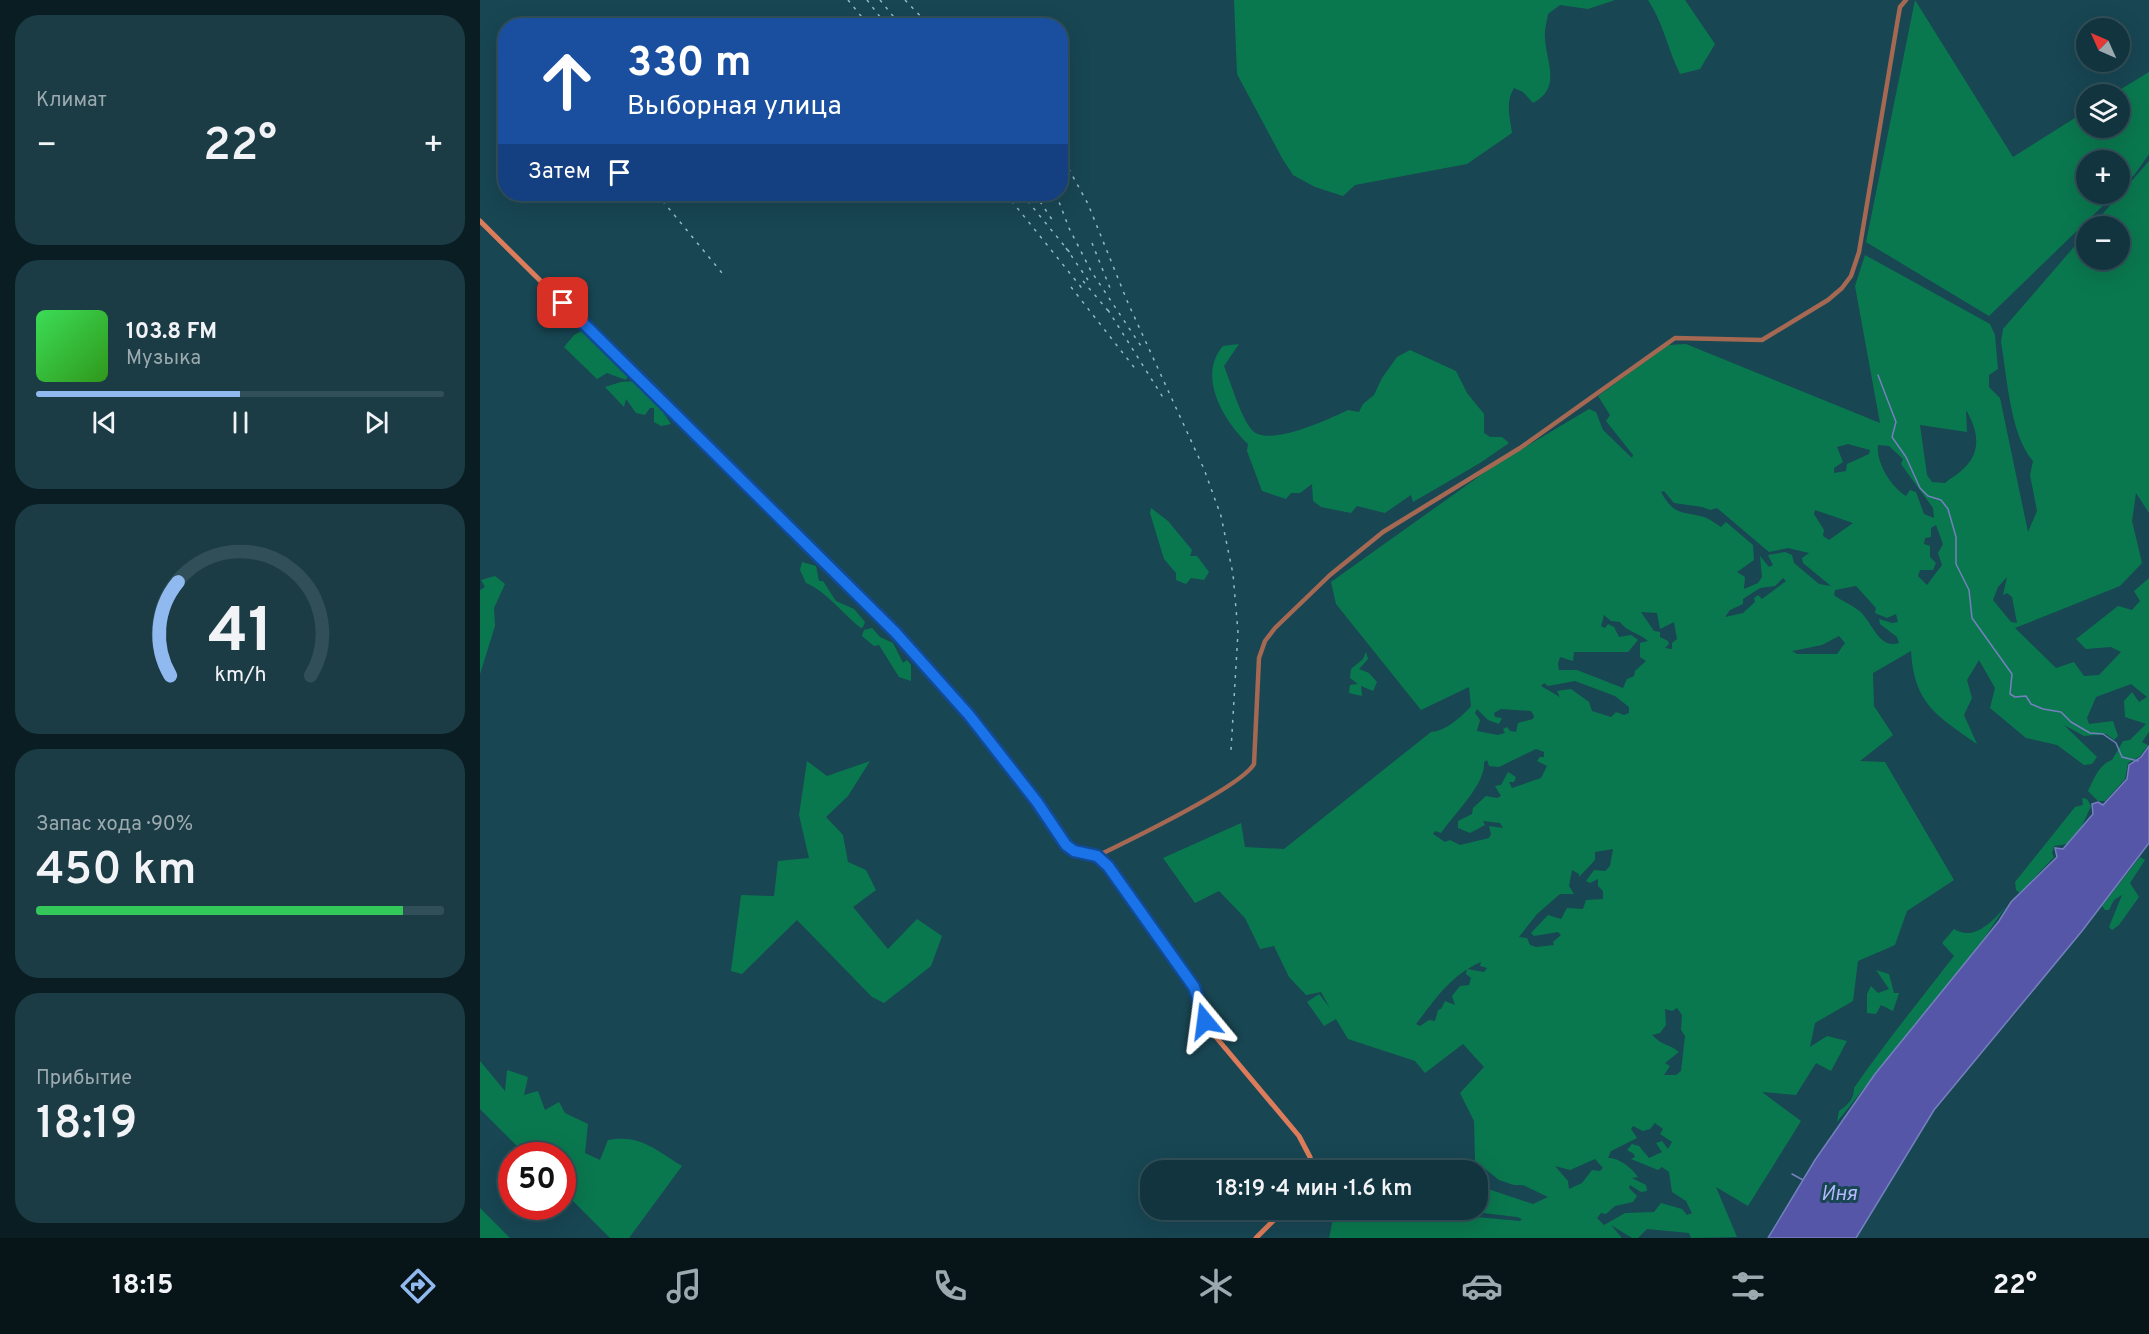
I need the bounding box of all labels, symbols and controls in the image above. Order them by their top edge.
north arrow [2076,18,2130,72]
map controls [2076,18,2130,270]
text: 330 m [627,38,752,91]
icon: ahead [528,42,606,120]
button: layers [2076,84,2130,138]
text: Климат [36,88,107,114]
text: Выборная улица [627,90,842,124]
text: 22° [203,119,277,176]
text: − [36,126,57,168]
text: + [423,126,444,168]
button: + [2076,150,2130,204]
icon: arrive [603,156,636,189]
text: Затем [528,159,591,186]
button: − [2076,216,2130,270]
pin [537,277,588,328]
icon: arrive [546,286,579,319]
text: 103.8 FM [126,319,217,346]
text: Музыка [126,346,201,372]
icon: previous [88,406,121,439]
icon: pause [224,406,257,439]
icon: next [360,406,393,439]
text: 41 [207,595,273,674]
text: km/h [214,662,266,689]
text: Запас хода · 90% [36,812,193,838]
text: 450 km [36,843,196,900]
position arrow [1173,989,1237,1053]
text: Прибытие [36,1066,132,1092]
text: 18:19 [36,1097,137,1154]
speed limit sign: 50 [498,1142,576,1220]
text: 18:19 · 4 мин · 1.6 km [1216,1176,1412,1203]
water label: Иня [1821,1182,1858,1208]
icon: directions [397,1265,439,1307]
icon: music [663,1265,705,1307]
icon: phone [929,1265,971,1307]
icon: climate [1195,1265,1237,1307]
icon: car [1461,1265,1503,1307]
icon: filters [1727,1265,1769,1307]
text: 18:15 [112,1269,174,1303]
text: 22° [1993,1269,2037,1303]

